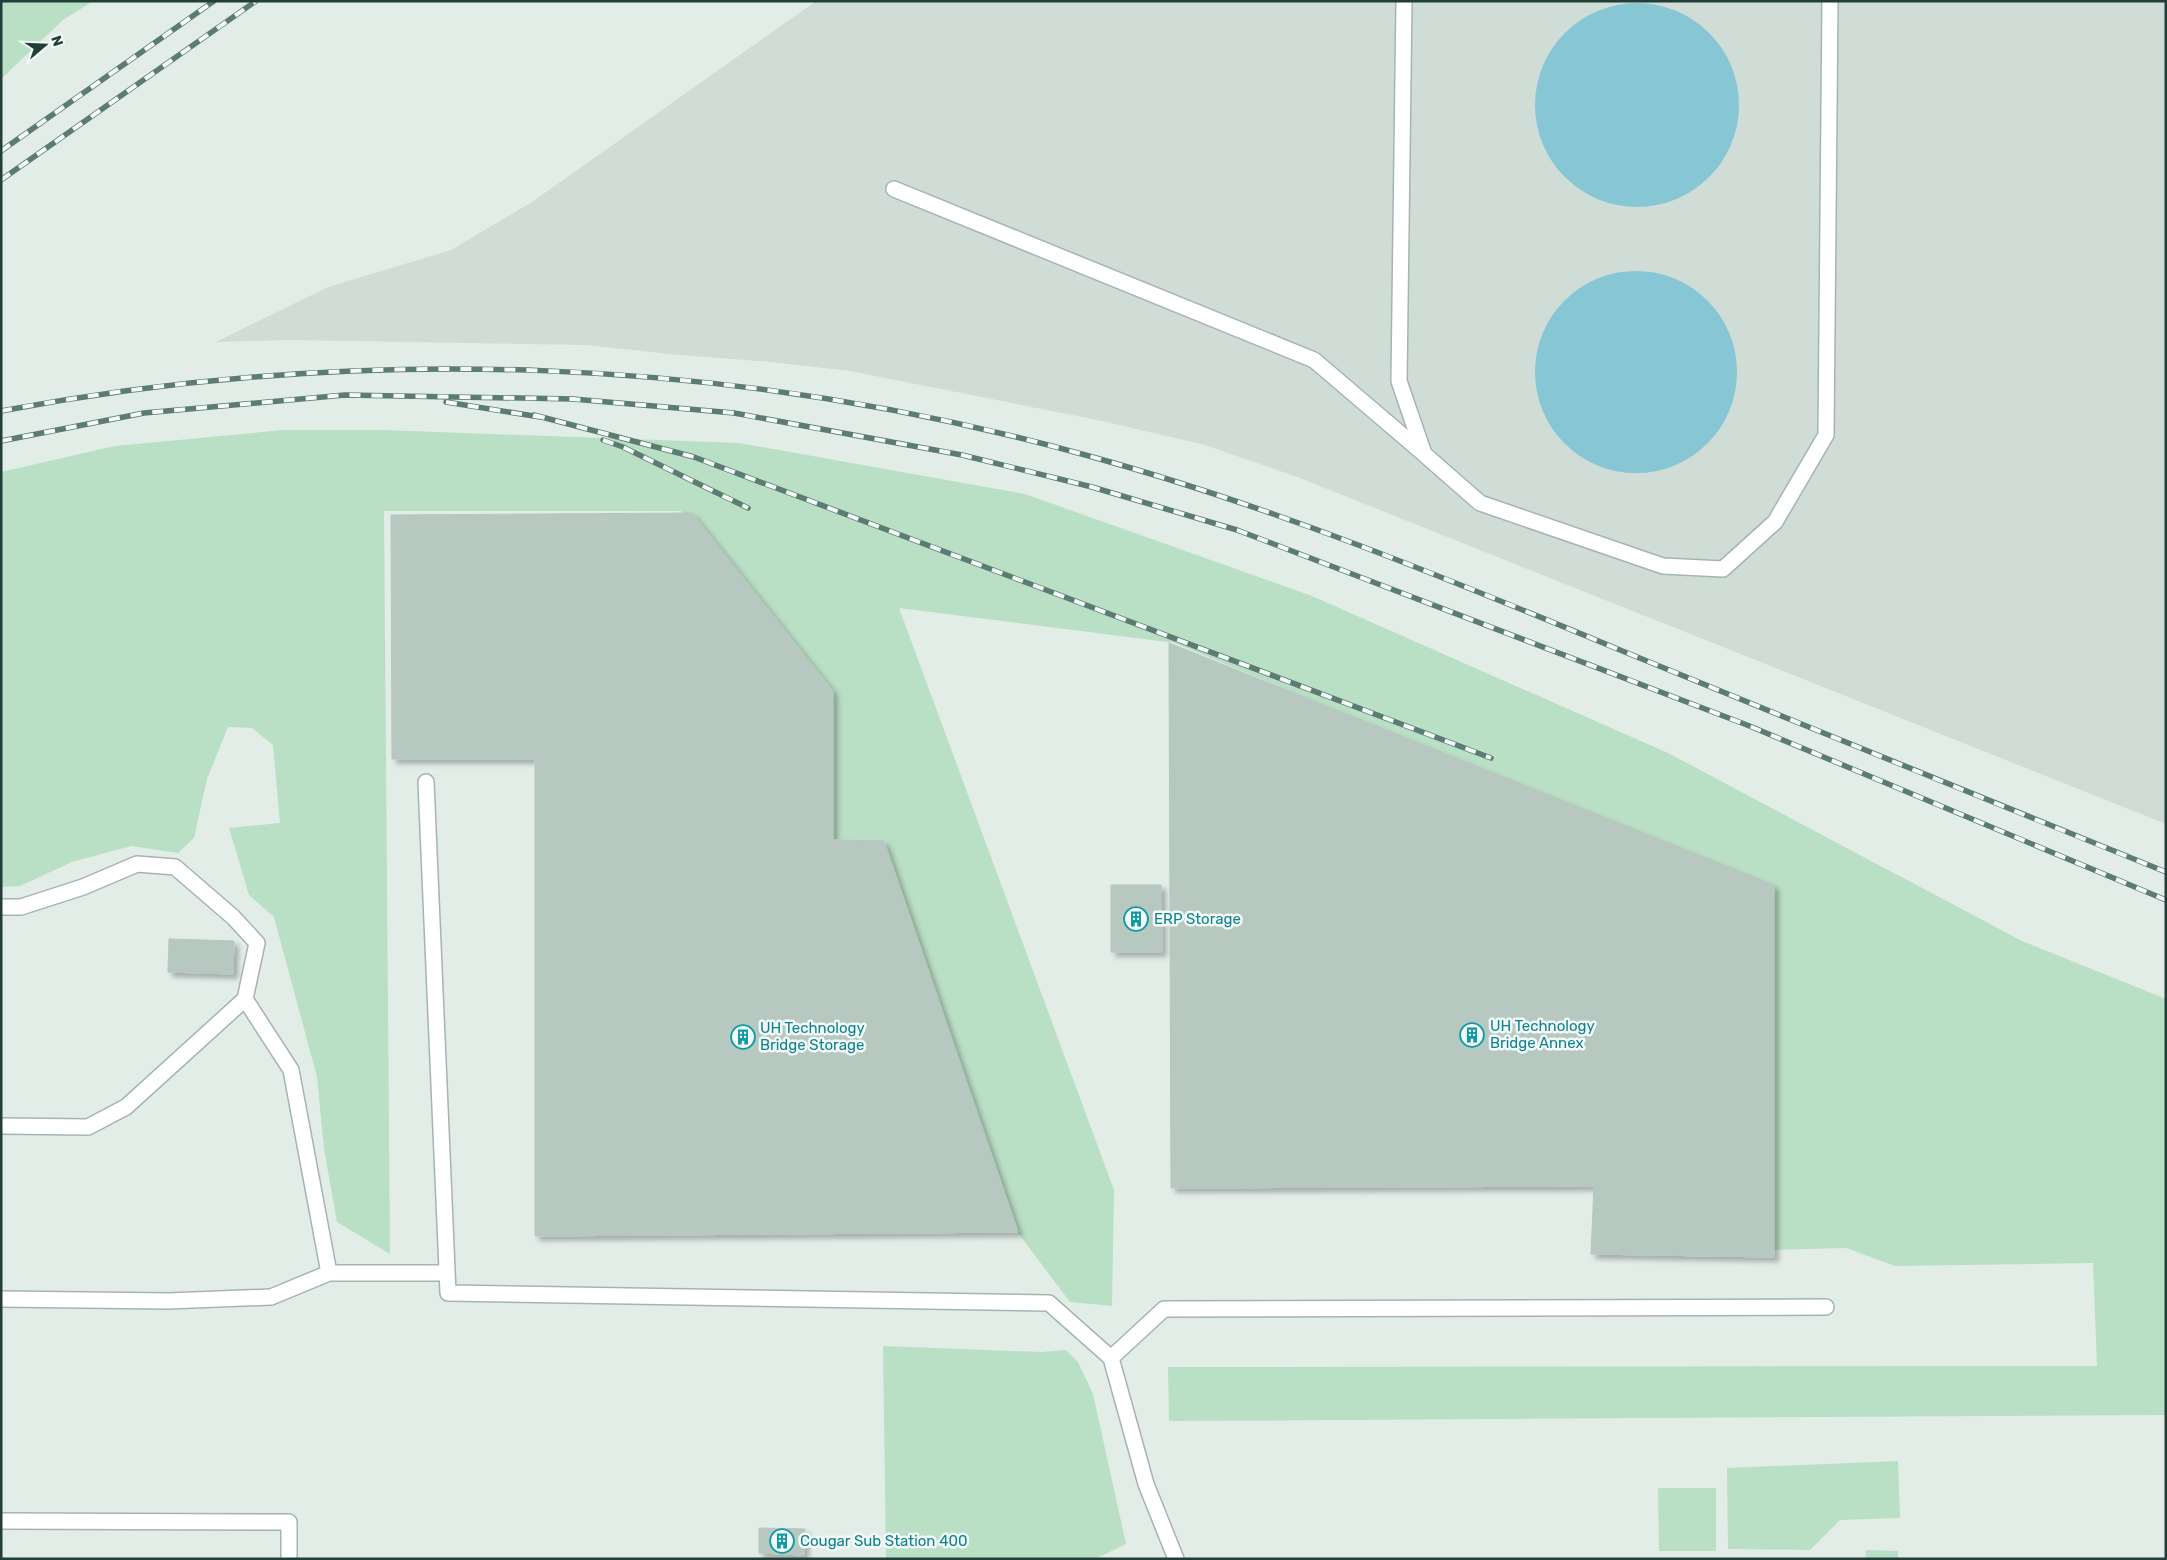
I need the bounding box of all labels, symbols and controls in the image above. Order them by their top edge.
north arrow [20,20,70,70]
text: N [47,33,66,48]
building icon: ERP Storage [1123,906,1149,932]
place label: ERP Storage [1154,910,1241,928]
place label: UH Technology Bridge Annex [1490,1017,1595,1052]
place label: UH Technology Bridge Storage [760,1019,865,1054]
building icon: UH Technology Bridge Annex [1459,1022,1485,1048]
building icon: UH Technology Bridge Storage [730,1024,756,1050]
building icon: Cougar Sub Station 400 [769,1528,795,1554]
place label: Cougar Sub Station 400 [800,1532,968,1550]

